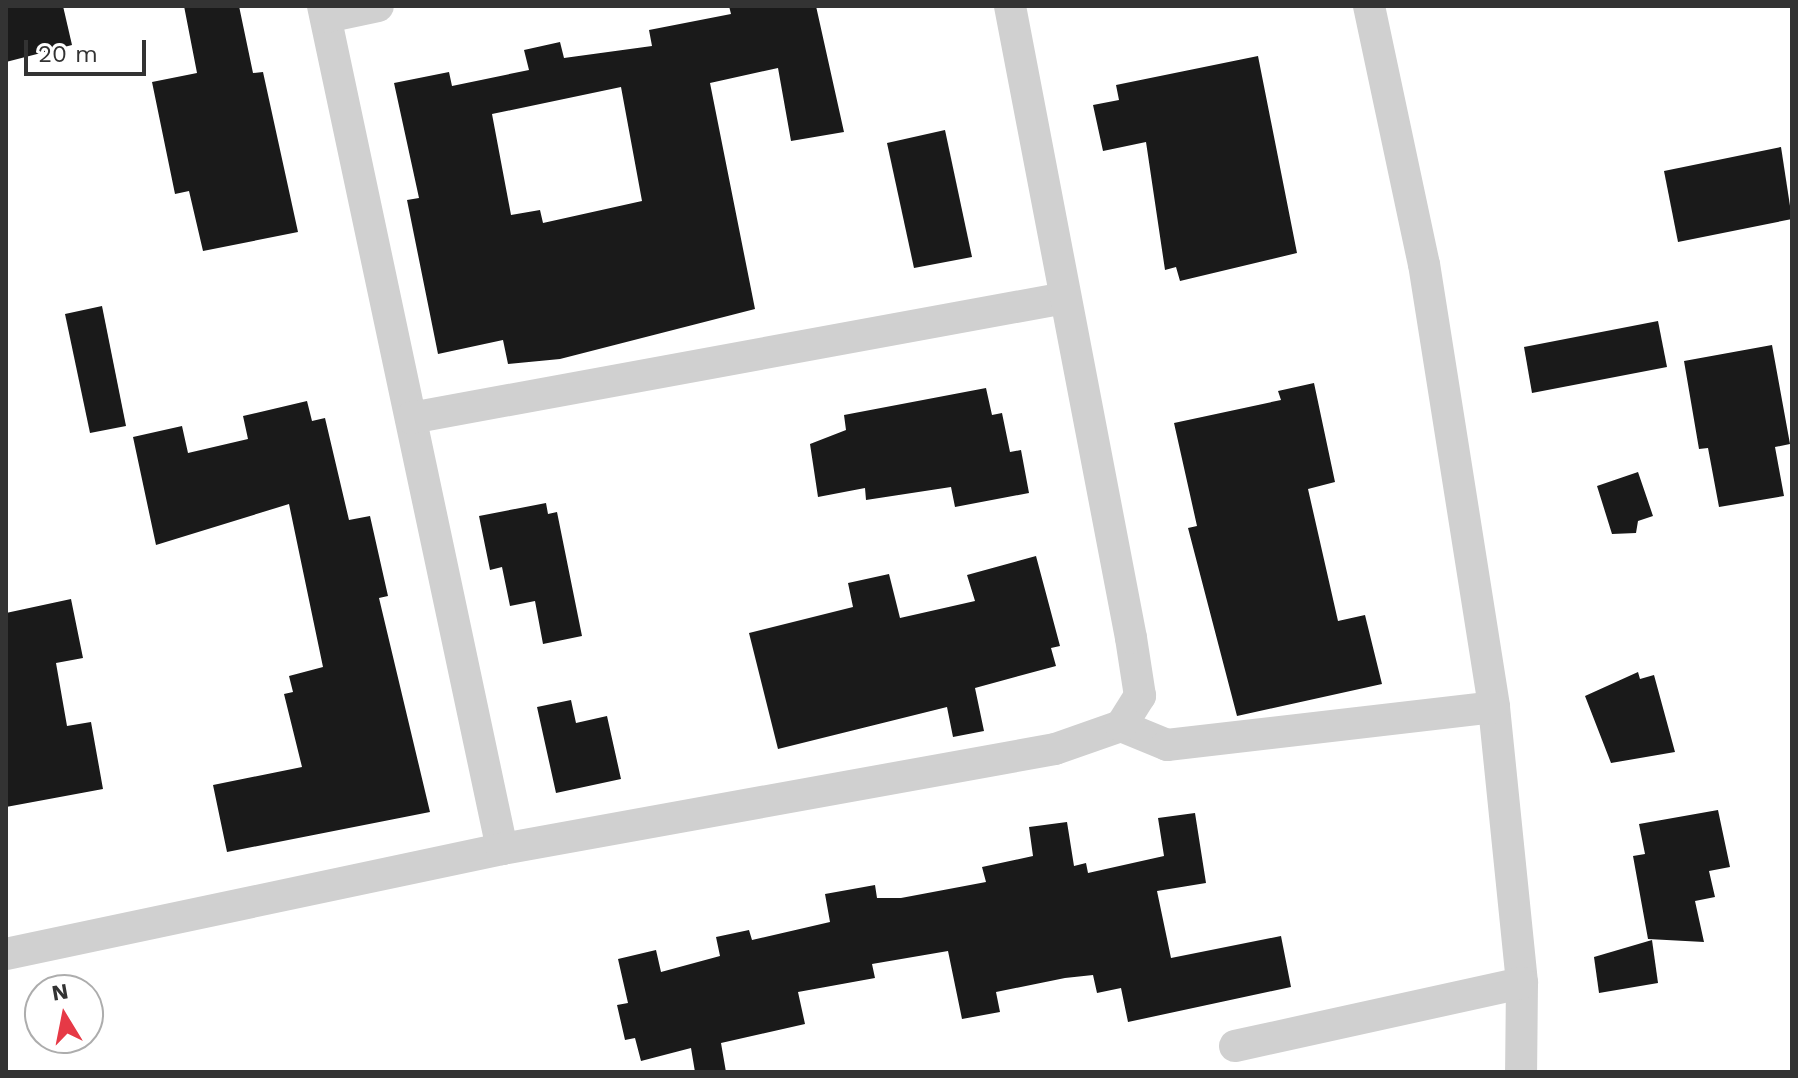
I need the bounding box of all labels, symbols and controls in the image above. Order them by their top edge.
scale bar [28,24,150,74]
text: 20 m [38,40,98,68]
north arrow [24,974,104,1054]
text: N [50,978,70,1006]

